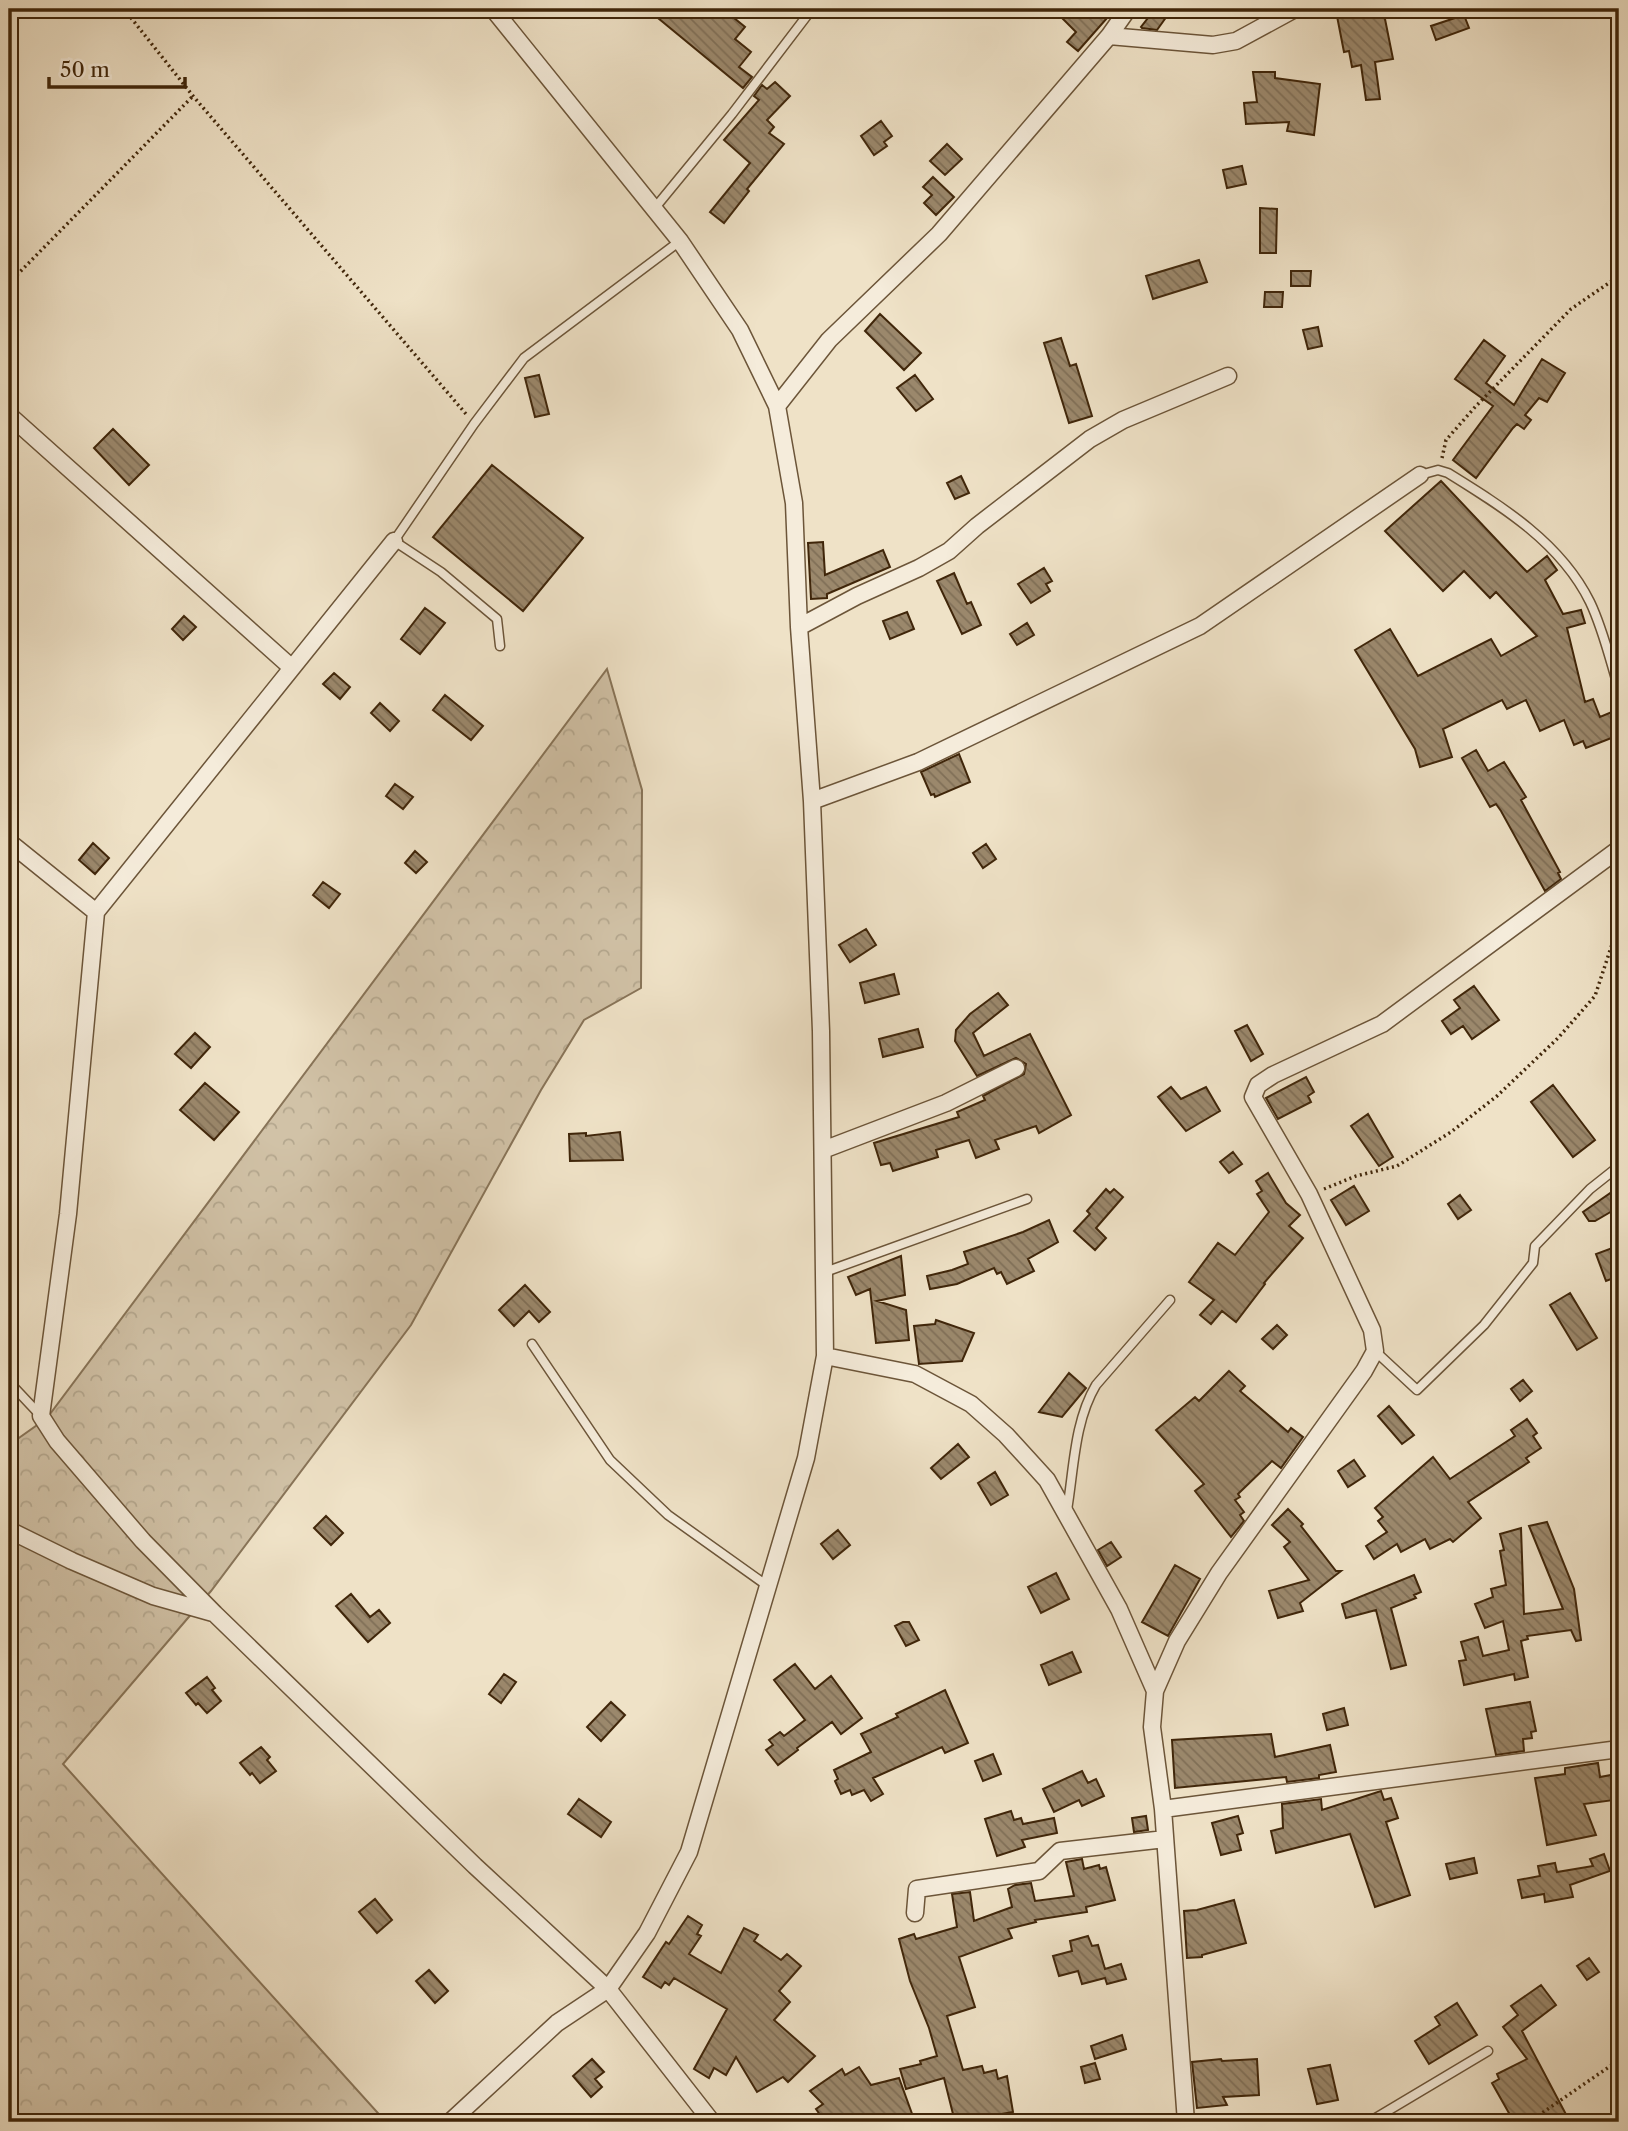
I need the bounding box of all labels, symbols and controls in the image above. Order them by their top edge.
scale bar [49,46,186,90]
text: 50 m [60,57,110,82]

